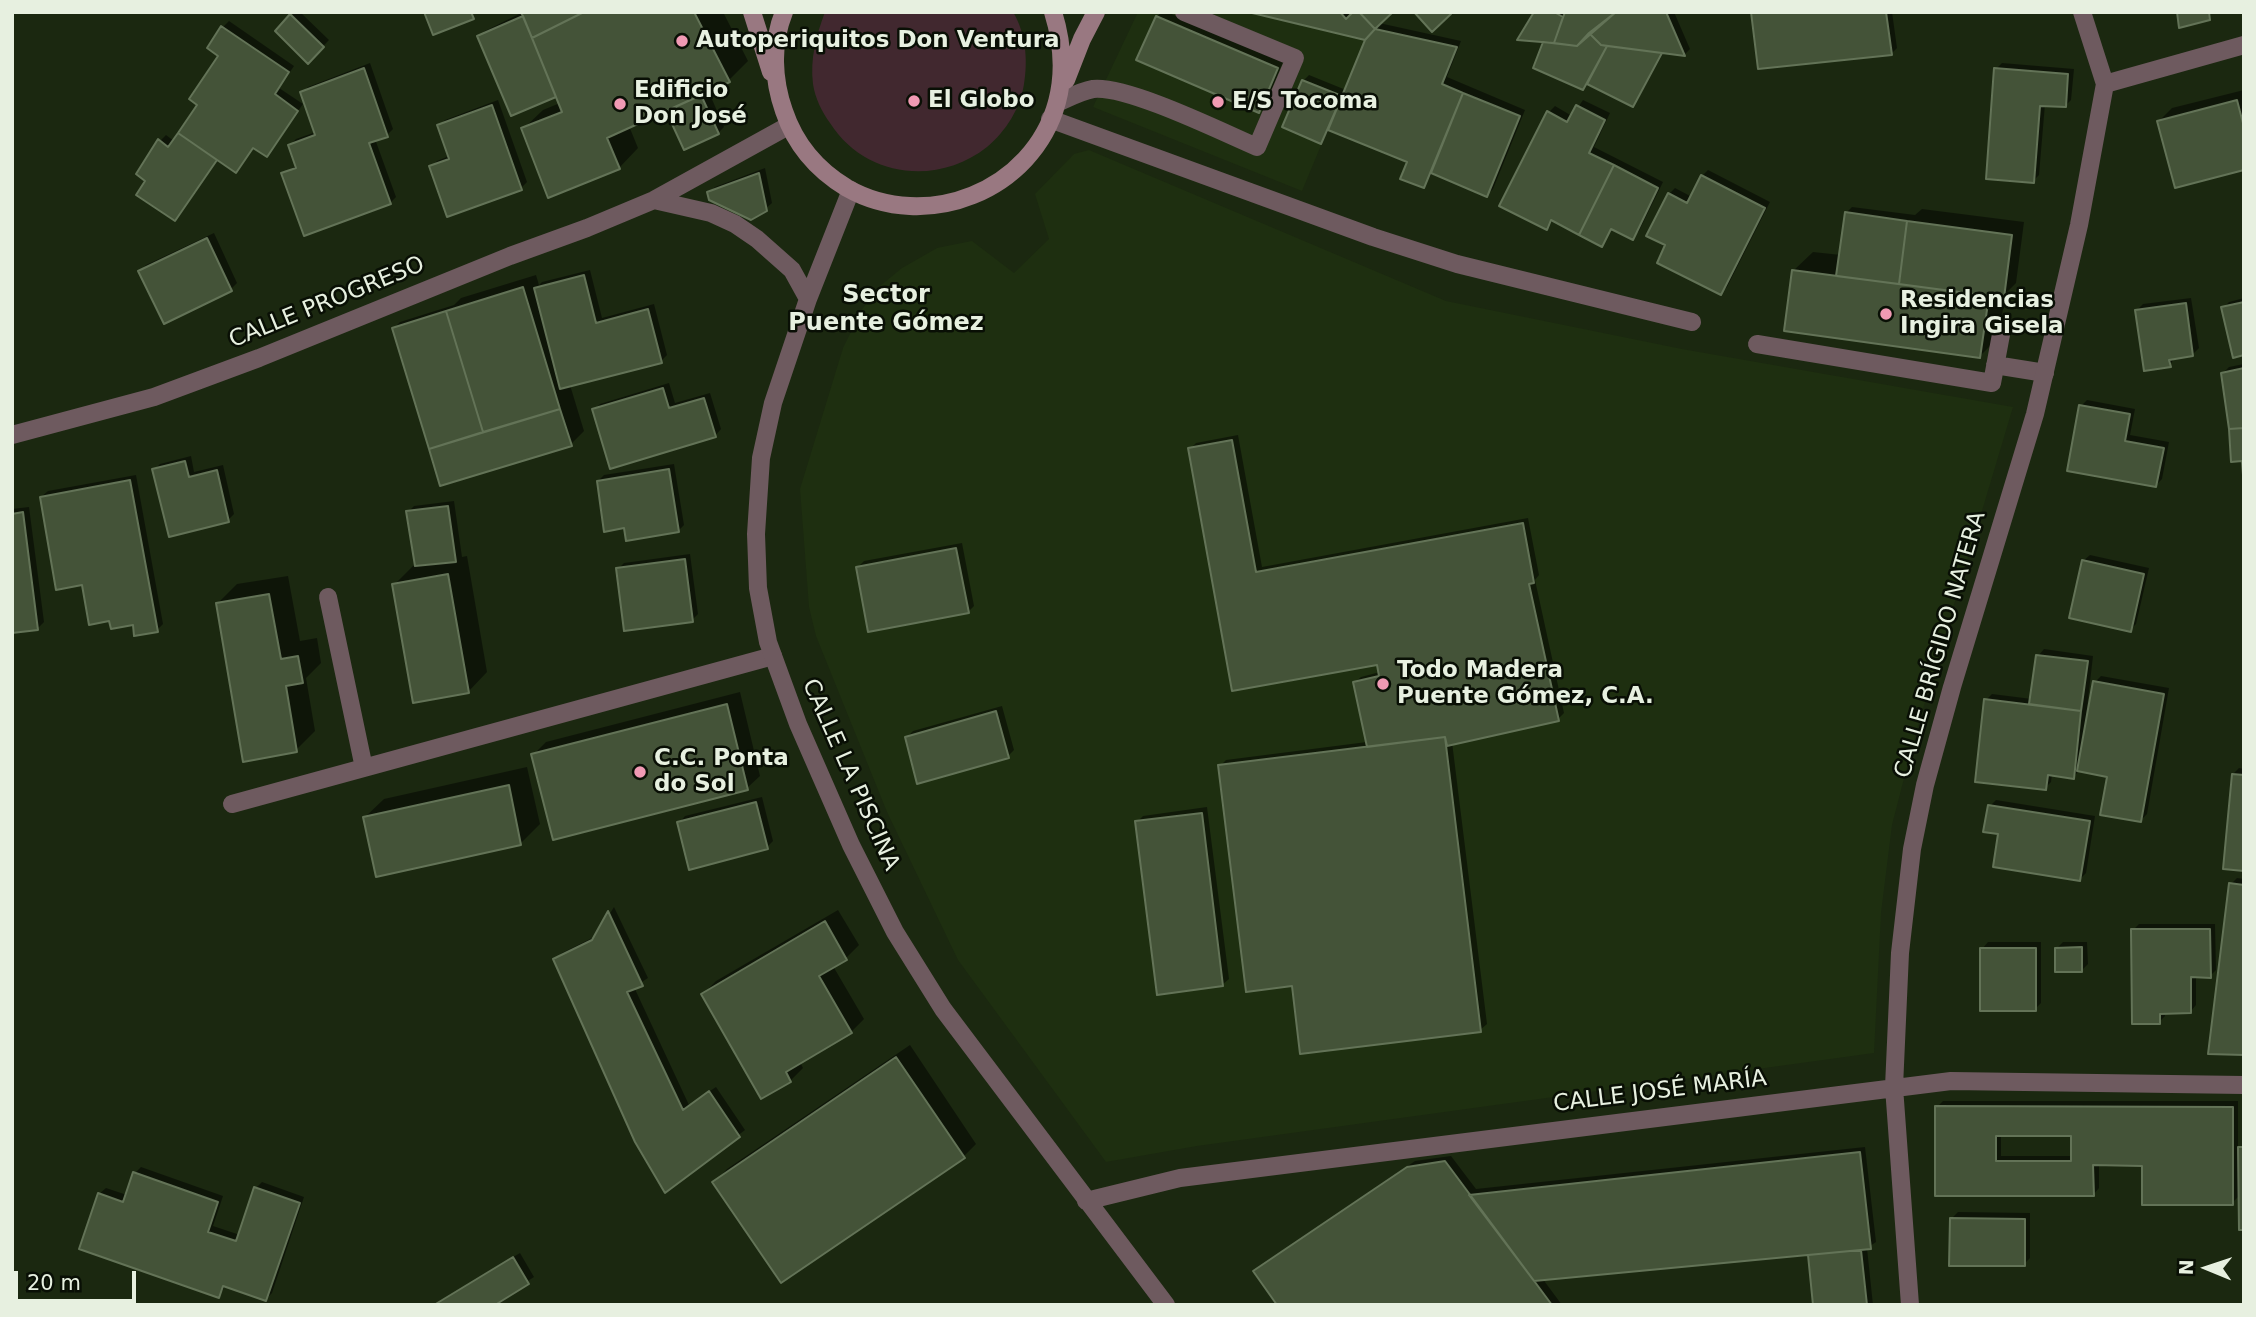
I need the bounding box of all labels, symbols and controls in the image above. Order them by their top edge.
place label: Autoperiquitos Don Ventura [696,27,1059,55]
marker: Autoperiquitos Don Ventura [674,33,690,49]
place label: Edificio Don José [634,77,747,131]
place label: El Globo [928,87,1034,115]
place label: E/S Tocoma [1232,88,1378,116]
marker: El Globo [906,93,922,109]
marker: E/S Tocoma [1210,94,1226,110]
marker: Edificio Don José [612,96,628,112]
street label: CALLE PROGRESO [225,251,429,355]
district label: Sector Puente Gómez [788,282,984,338]
place label: Residencias Ingira Gisela [1900,287,2064,341]
marker: Residencias Ingira Gisela [1878,306,1894,322]
street label: CALLE BRÍGIDO NATERA [1890,509,1992,781]
place label: Todo Madera Puente Gómez, C.A. [1397,657,1654,711]
street label: CALLE LA PISCINA [795,675,905,875]
marker: Todo Madera Puente Gómez, C.A. [1375,676,1391,692]
place label: C.C. Ponta do Sol [654,745,789,799]
marker: C.C. Ponta do Sol [632,764,648,780]
street label: CALLE JOSÉ MARÍA [1552,1065,1768,1119]
north arrow [2172,1233,2242,1303]
scale bar [18,1258,140,1302]
text: N [2175,1259,2197,1276]
text: 20 m [27,1271,81,1295]

